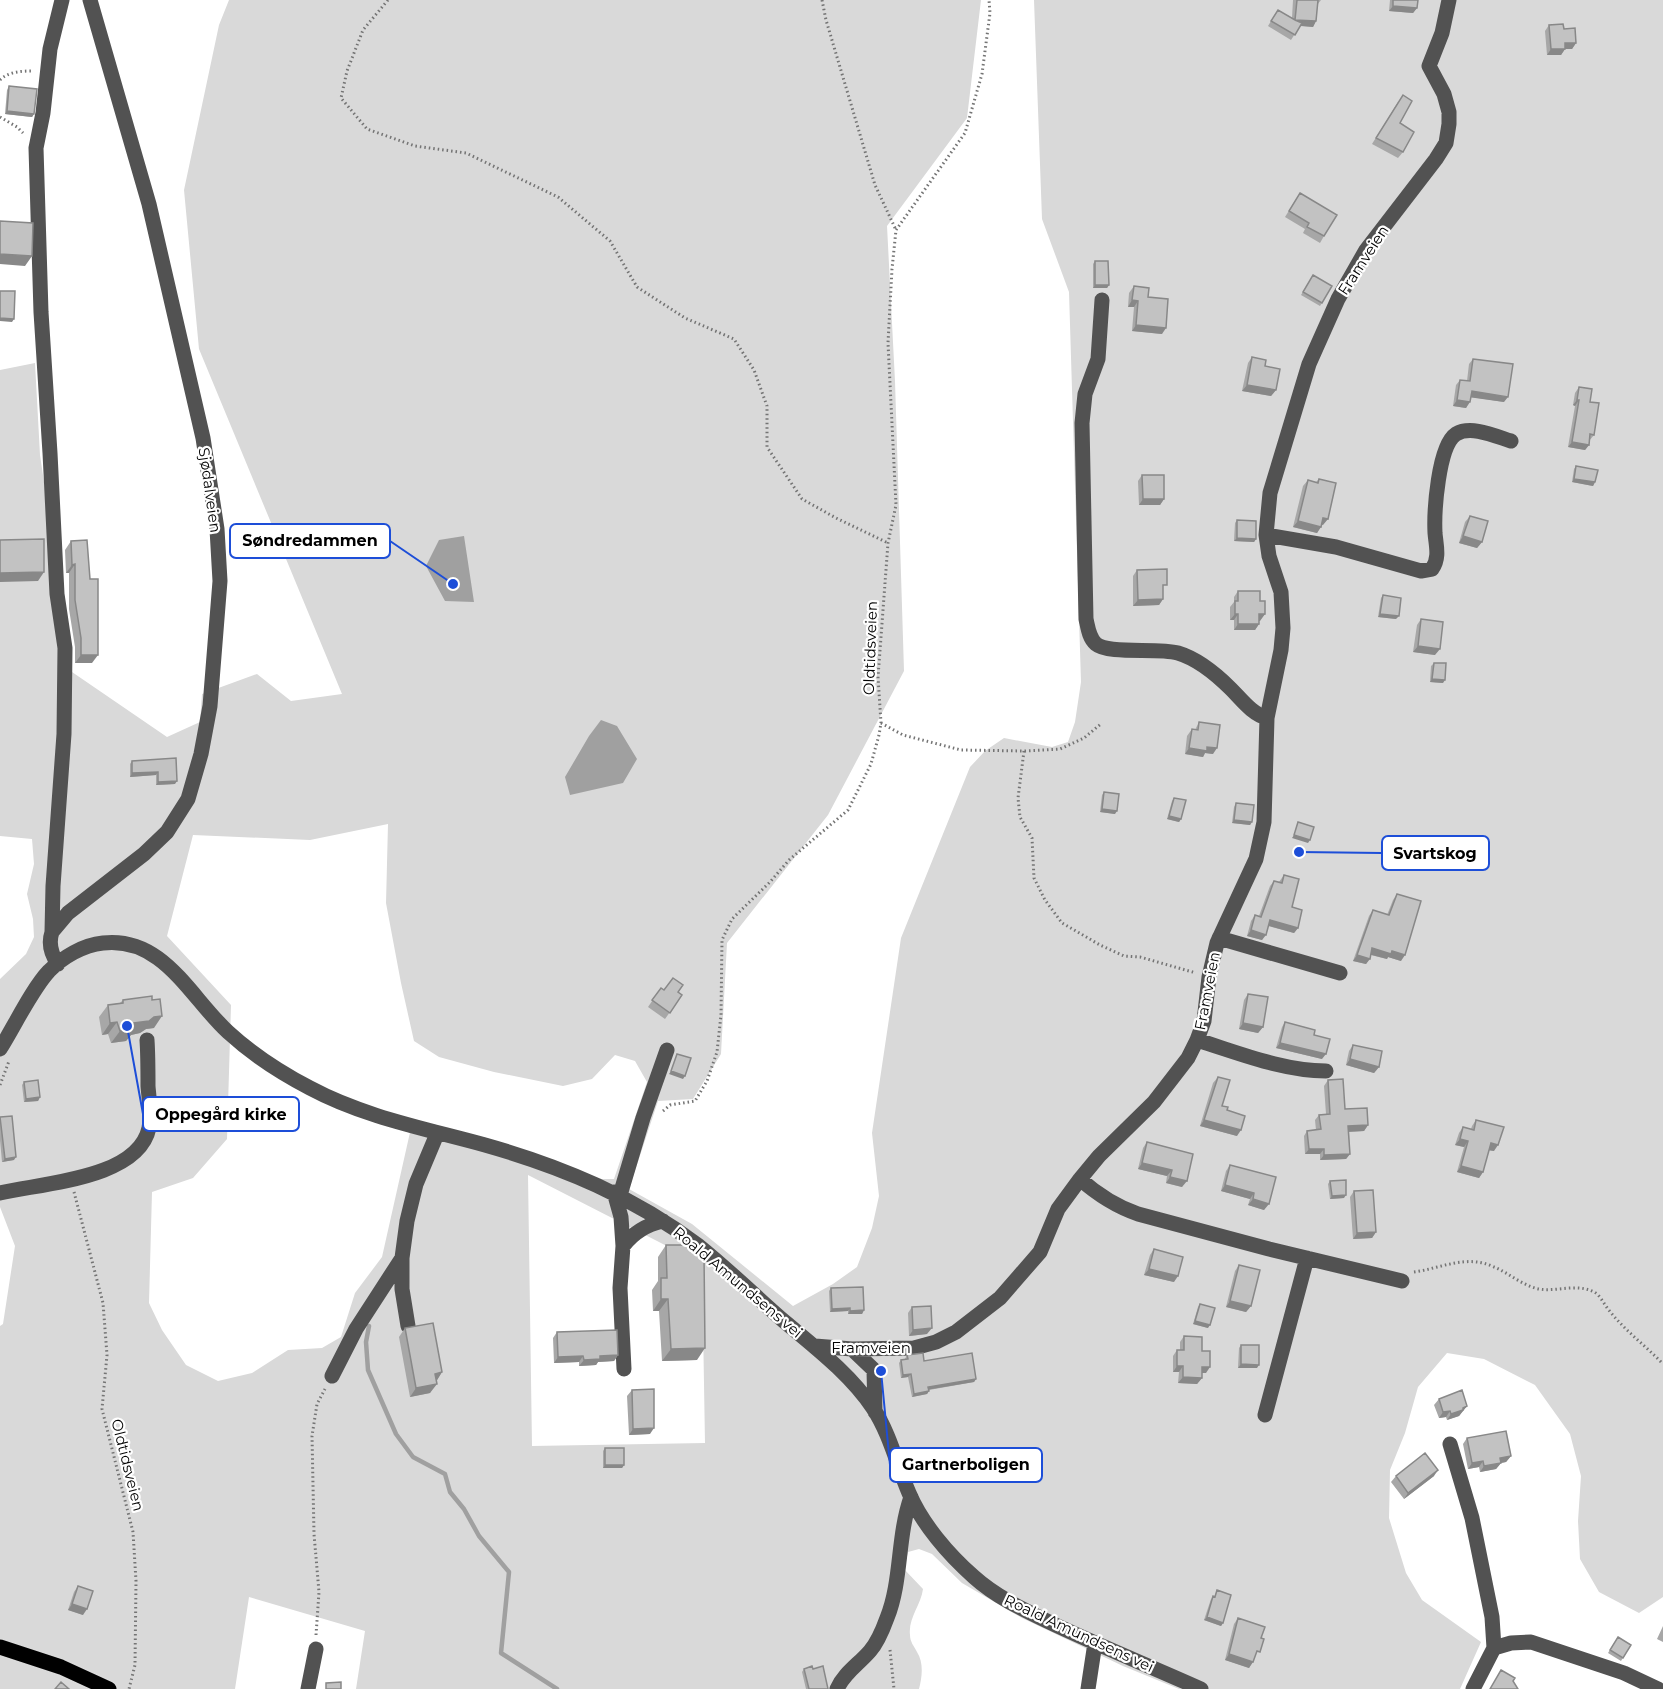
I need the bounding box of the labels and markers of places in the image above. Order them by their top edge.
callout: Søndredammen [230,524,390,558]
callout: Svartskog [1382,836,1489,870]
callout: Oppegård kirke [143,1097,299,1131]
callout: Gartnerboligen [890,1448,1042,1482]

